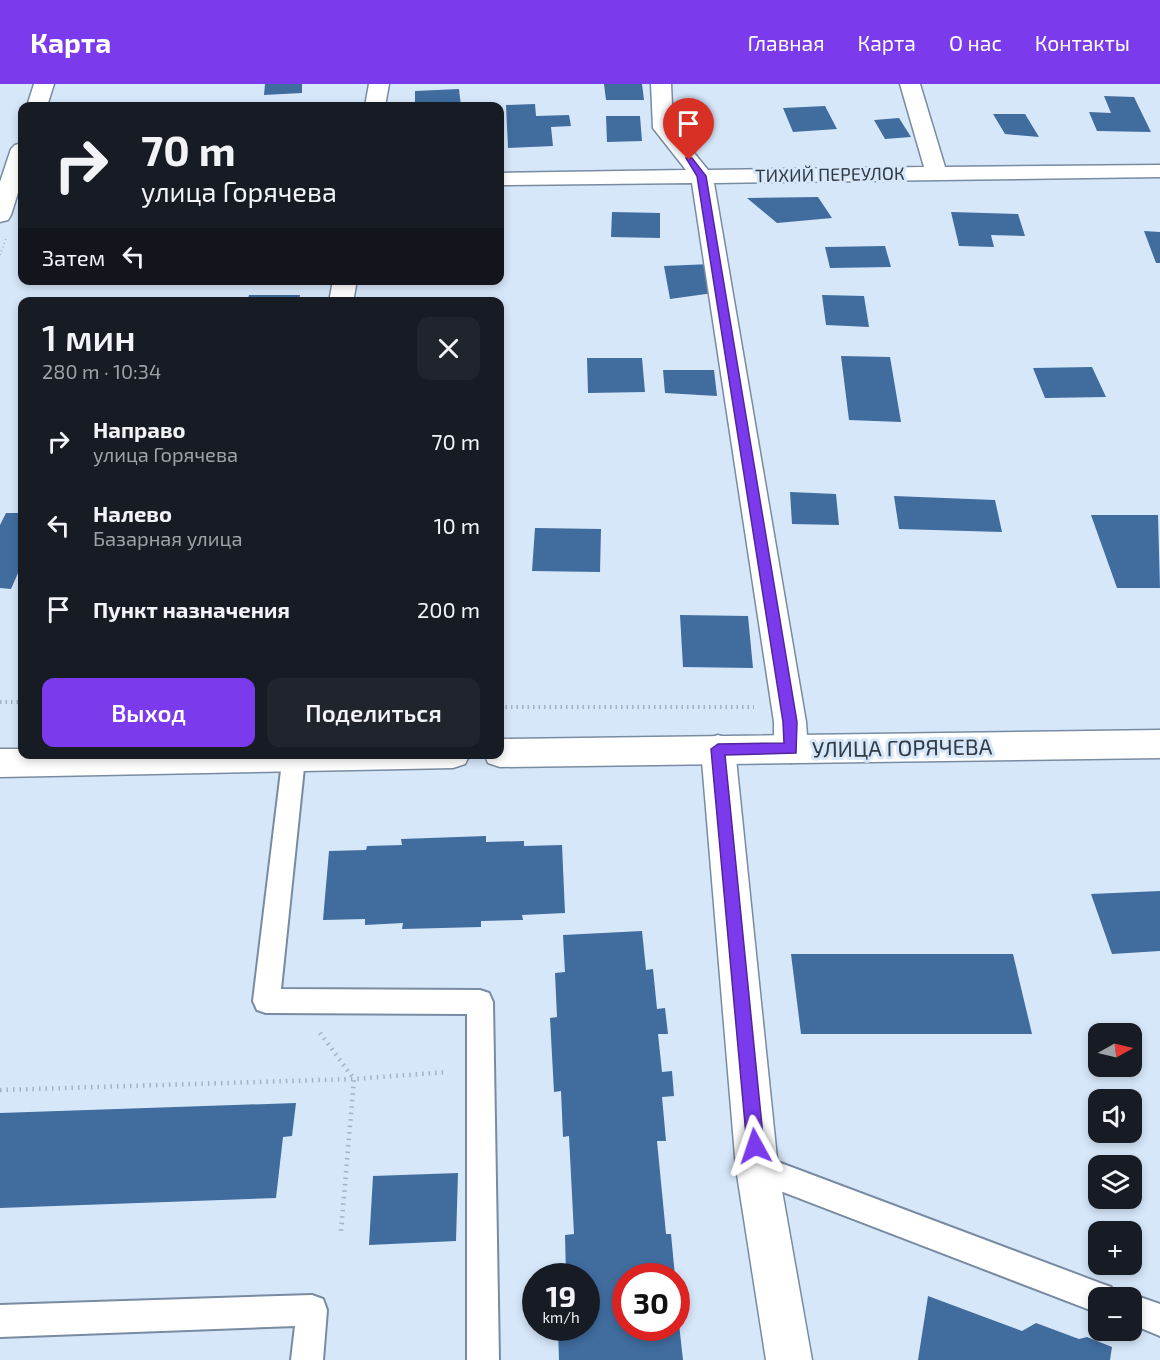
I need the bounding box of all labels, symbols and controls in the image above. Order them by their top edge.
text: Карта [30,25,111,59]
text: Главная [748,30,825,55]
text: Карта [858,30,916,55]
text: О нас [949,30,1002,55]
text: Контакты [1035,30,1130,55]
pin [663,98,714,160]
icon: arrive [672,107,705,140]
text: 70 m [141,124,236,174]
icon: right [42,126,120,204]
street label: ТИХИЙ ПЕРЕУЛОК [755,162,905,186]
text: улица Горячева [141,175,337,207]
icon: left [117,240,150,273]
text: Затем [42,244,105,270]
text: 1 мин [42,315,136,358]
button: close [417,317,480,380]
text: 280 m · 10:34 [42,359,161,383]
text: Направо [93,416,186,442]
icon: right [42,425,75,458]
text: 70 m [431,428,480,454]
text: улица Горячева [93,442,238,466]
text: Налево [93,500,172,526]
icon: left [42,509,75,542]
text: 10 m [434,512,480,538]
text: Базарная улица [93,526,243,550]
icon: arrive [42,593,75,626]
text: Пункт назначения [93,596,290,622]
text: 200 m [417,596,480,622]
button: Выход [42,678,255,747]
button: Поделиться [267,678,480,747]
street label: УЛИЦА ГОРЯЧЕВА [812,732,993,762]
north arrow [1088,1023,1142,1077]
map controls [1088,1023,1142,1341]
button: sound [1088,1089,1142,1143]
position arrow [723,1114,787,1178]
button: layers [1088,1155,1142,1209]
button: + [1088,1221,1142,1275]
speed limit sign: 30 [612,1263,690,1341]
text: 19 [546,1277,576,1313]
button: − [1088,1287,1142,1341]
text: km/h [542,1308,580,1326]

